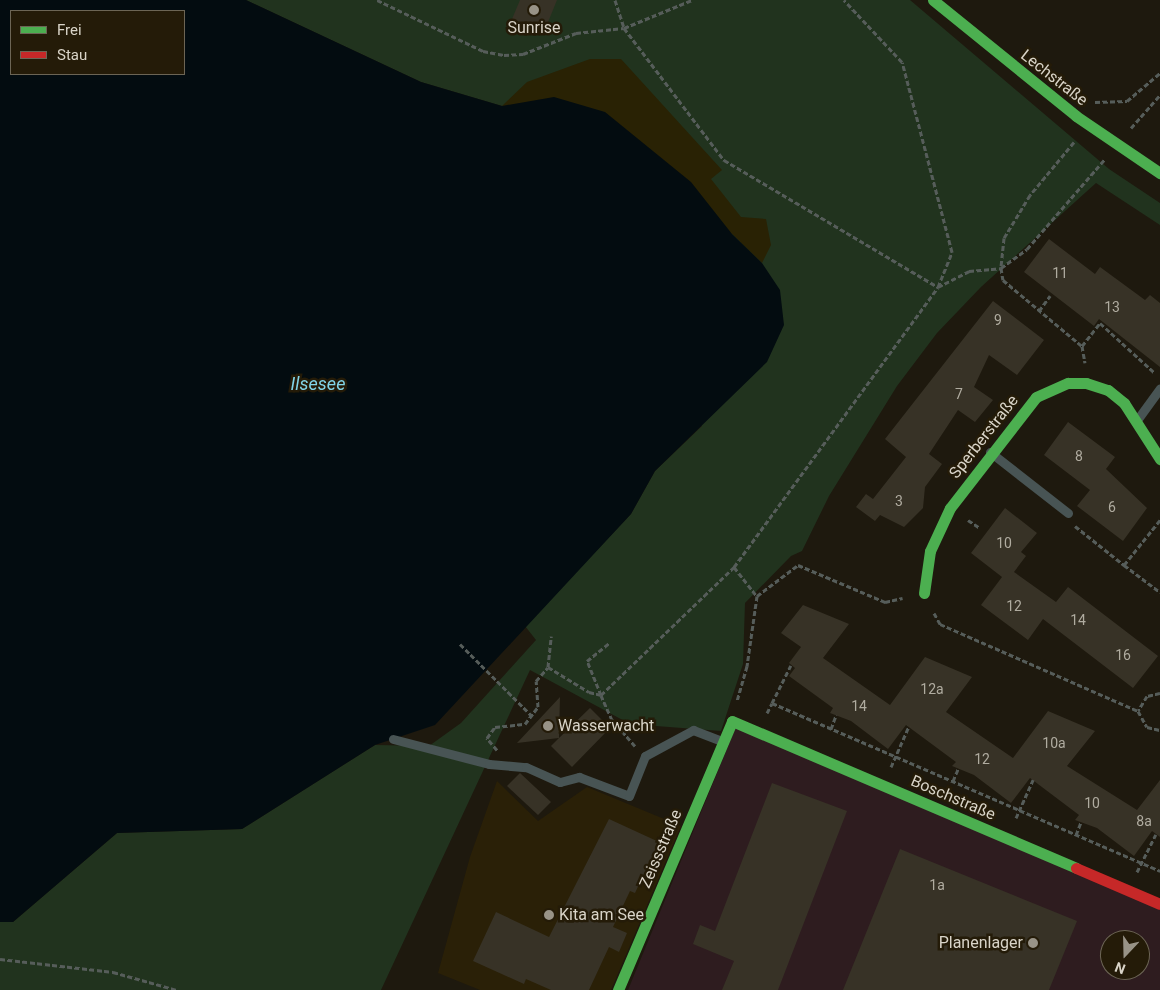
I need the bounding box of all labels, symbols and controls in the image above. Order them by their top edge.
marker: Sunrise [528,4,540,16]
legend [10,10,185,75]
place label: Sunrise [507,18,561,38]
text: Frei [57,21,82,39]
text: Stau [57,46,87,64]
street label: Lechstraße [1017,46,1091,110]
house number: 11 [1052,265,1068,281]
house number: 13 [1104,299,1120,315]
house number: 9 [994,312,1002,328]
water label: Ilsesee [291,373,345,395]
house number: 7 [955,386,963,402]
street label: Sperberstraße [945,391,1023,483]
house number: 8 [1075,448,1083,464]
house number: 3 [895,493,903,509]
house number: 6 [1108,499,1116,515]
house number: 10 [996,535,1012,551]
house number: 12 [1006,598,1022,614]
house number: 14 [1070,612,1086,628]
house number: 16 [1115,647,1131,663]
house number: 12a [920,681,944,697]
house number: 14 [851,698,867,714]
place label: Wasserwacht [558,716,654,736]
marker: Wasserwacht [542,720,554,732]
house number: 10a [1042,735,1066,751]
house number: 12 [974,751,990,767]
street label: Boschstraße [908,772,998,824]
house number: 10 [1084,795,1100,811]
street label: Zeissstraße [636,807,686,891]
house number: 8a [1136,813,1152,829]
house number: 1a [929,877,945,893]
place label: Kita am See [559,905,644,925]
marker: Kita am See [543,909,555,921]
north arrow [1100,930,1150,980]
place label: Planenlager [939,933,1023,953]
marker: Planenlager [1027,937,1039,949]
text: N [1113,959,1127,977]

